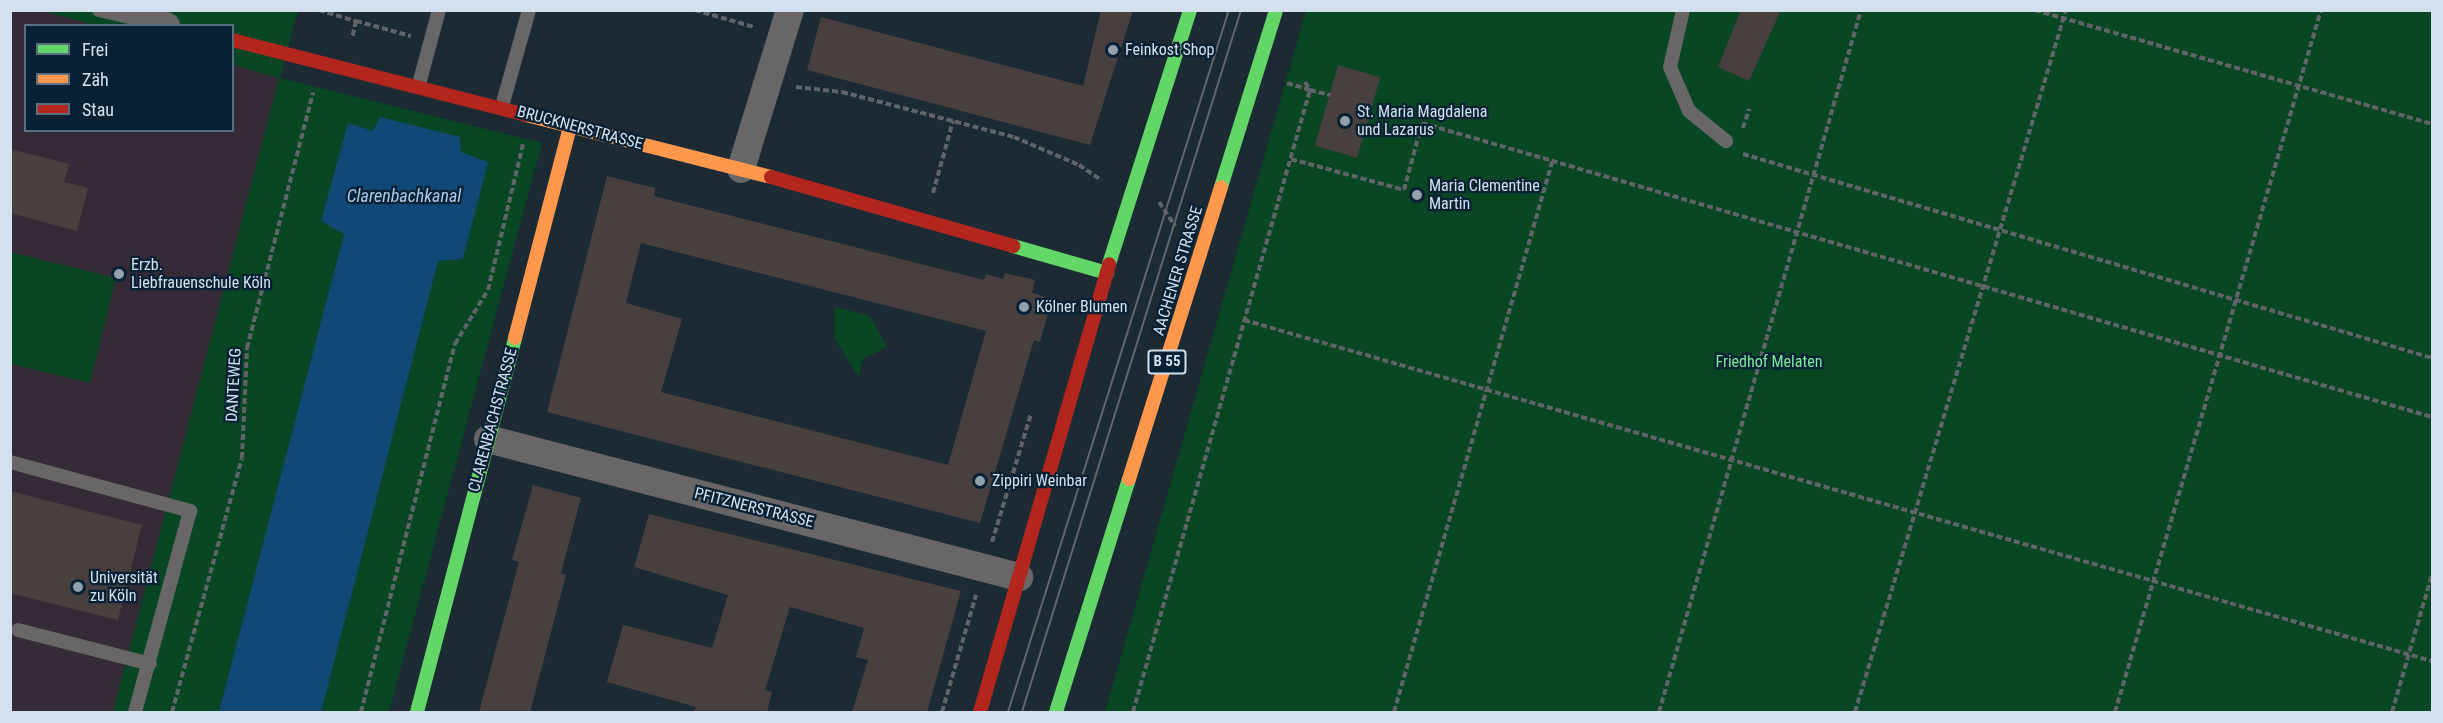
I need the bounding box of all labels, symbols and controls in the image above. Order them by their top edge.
legend [24,24,234,132]
text: Frei [82,39,108,60]
place label: Feinkost Shop [1125,40,1214,60]
marker: Feinkost Shop [1106,43,1120,57]
text: Zäh [82,69,109,90]
text: Stau [82,99,114,120]
street label: BRUCKNERSTRASSE [515,102,645,154]
place label: St. Maria Magdalena und Lazarus [1357,102,1487,140]
marker: St. Maria Magdalena und Lazarus [1338,114,1352,128]
place label: Maria Clementine Martin [1429,176,1540,214]
water label: Clarenbachkanal [347,185,461,207]
marker: Maria Clementine Martin [1410,188,1424,202]
street label: AACHENER STRASSE [1149,204,1207,338]
place label: Erzb. Liebfrauenschule Köln [131,255,271,293]
marker: Erzb. Liebfrauenschule Köln [112,267,126,281]
place label: Kölner Blumen [1036,297,1127,317]
marker: Kölner Blumen [1017,300,1031,314]
street label: CLARENBACHSTRASSE [465,346,521,494]
street label: DANTEWEG [222,348,246,422]
road number: B 55 [1146,350,1188,374]
park label: Friedhof Melaten [1716,352,1822,372]
place label: Zippiri Weinbar [992,471,1087,491]
marker: Zippiri Weinbar [973,474,987,488]
street label: PFITZNERSTRASSE [692,484,816,532]
place label: Universität zu Köln [90,568,158,606]
marker: Universität zu Köln [71,580,85,594]

